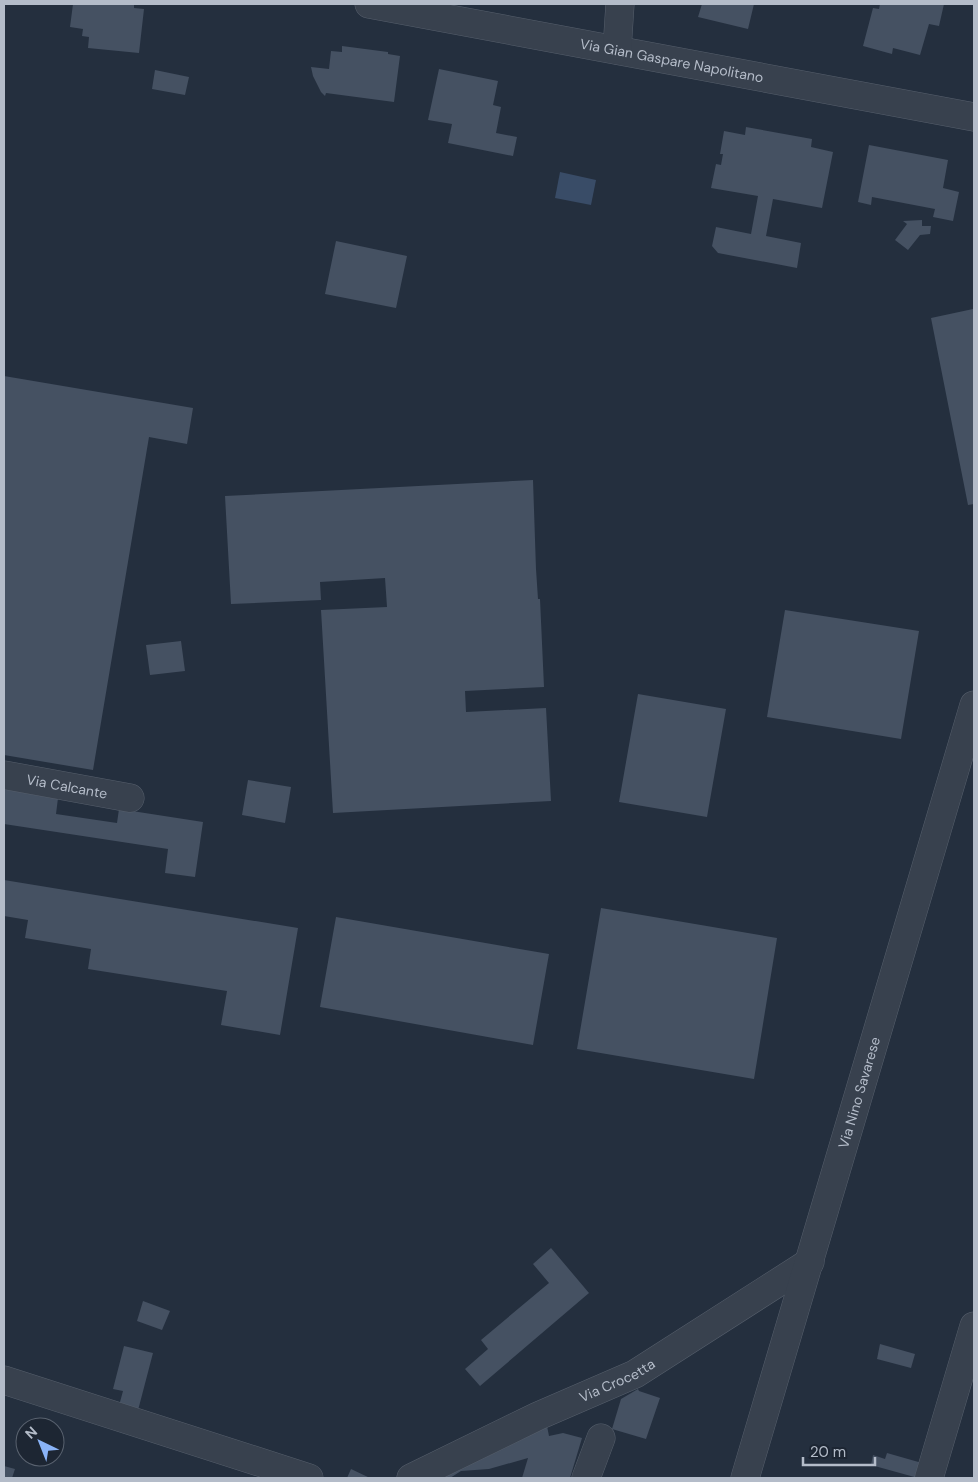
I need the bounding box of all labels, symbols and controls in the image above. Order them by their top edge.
street label: Via Gian Gaspare Napolitano [579,35,765,86]
street label: Via Calcante [25,770,109,803]
street label: Via Nino Savarese [834,1035,884,1150]
street label: Via Crocetta [576,1355,658,1406]
north arrow [15,1417,65,1467]
text: N [21,1422,41,1443]
scale bar [803,1434,876,1466]
text: 20 m [810,1442,846,1462]

